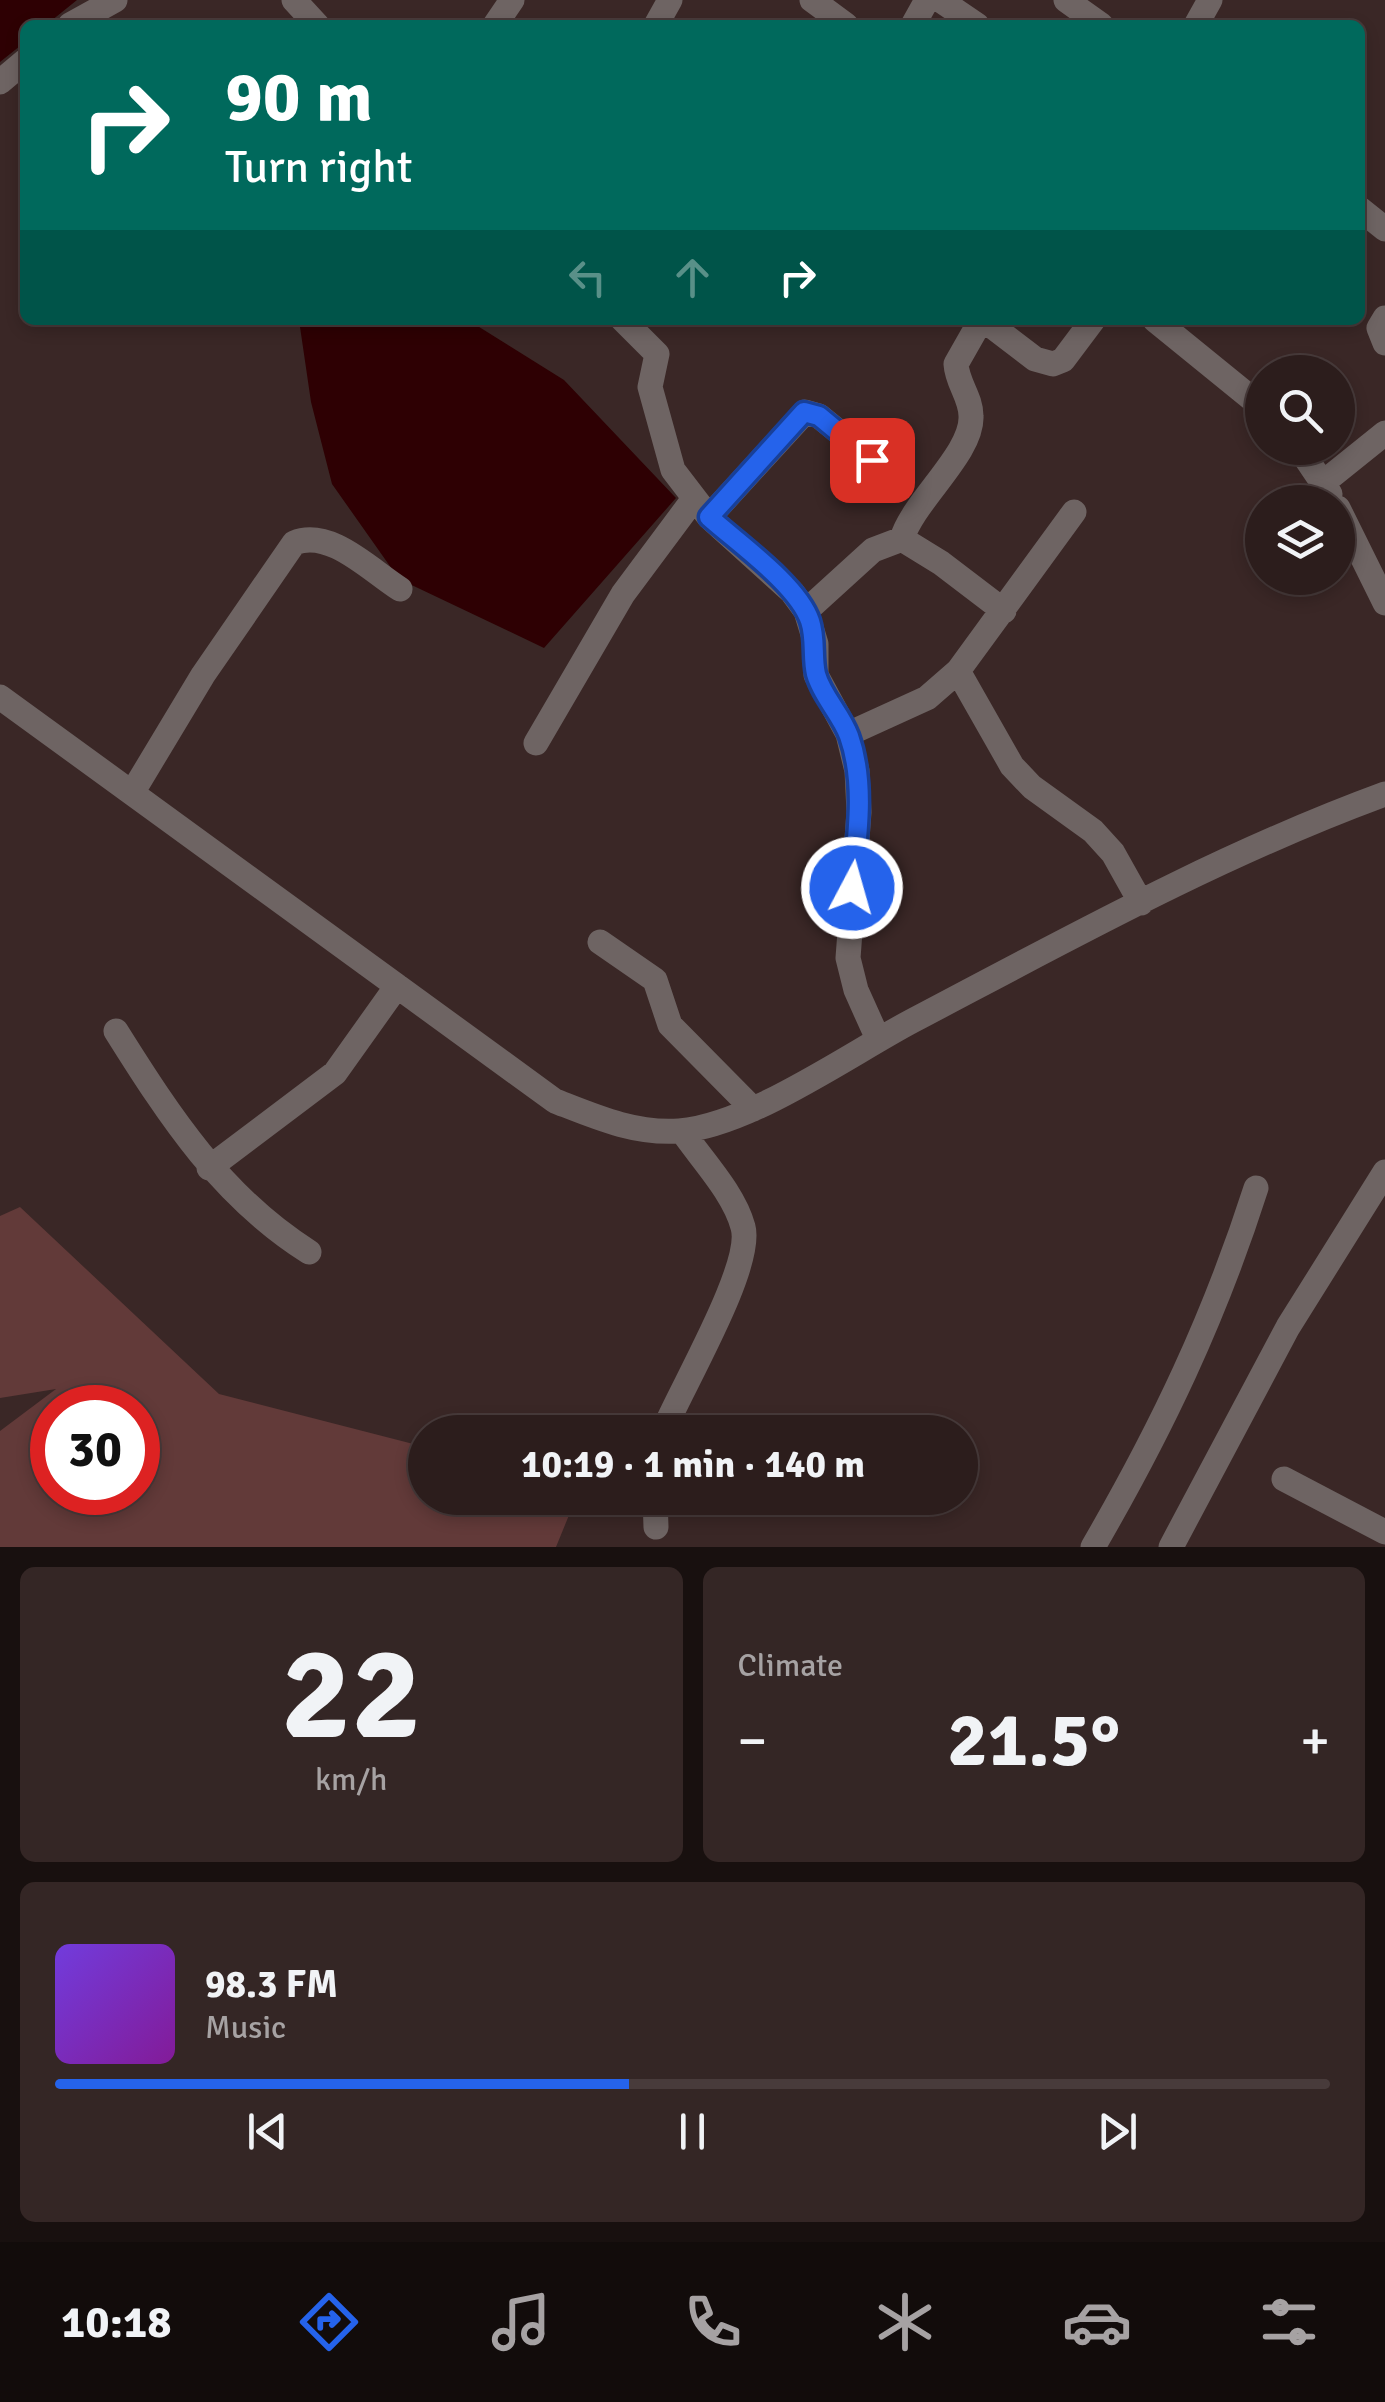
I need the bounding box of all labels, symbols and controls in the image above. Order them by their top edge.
text: 90 m [225,54,373,140]
icon: right [60,60,190,190]
text: Turn right [225,140,413,195]
icon: left [560,250,615,305]
icon: ahead [665,250,720,305]
icon: right [770,250,825,305]
map controls [1245,355,1355,595]
button: search [1245,355,1355,465]
pin [830,418,915,503]
icon: arrive [845,433,900,488]
button: layers [1245,485,1355,595]
position arrow [800,836,904,940]
speed limit sign: 30 [30,1385,160,1515]
text: 10:19 · 1 min · 140 m [521,1441,865,1488]
text: 22 [281,1615,421,1775]
text: Climate [738,1646,843,1685]
text: 21.5° [947,1694,1120,1787]
text: − [738,1707,767,1775]
text: + [1300,1707,1330,1775]
text: km/h [315,1760,387,1799]
text: 98.3 FM [205,1961,338,2008]
text: Music [205,2008,286,2047]
icon: previous [240,2104,295,2159]
icon: pause [665,2104,720,2159]
icon: next [1090,2104,1145,2159]
icon: directions [294,2287,364,2357]
icon: music [486,2287,556,2357]
icon: phone [678,2287,748,2357]
icon: climate [870,2287,940,2357]
icon: car [1062,2287,1132,2357]
icon: filters [1254,2287,1324,2357]
text: 10:18 [61,2295,171,2350]

